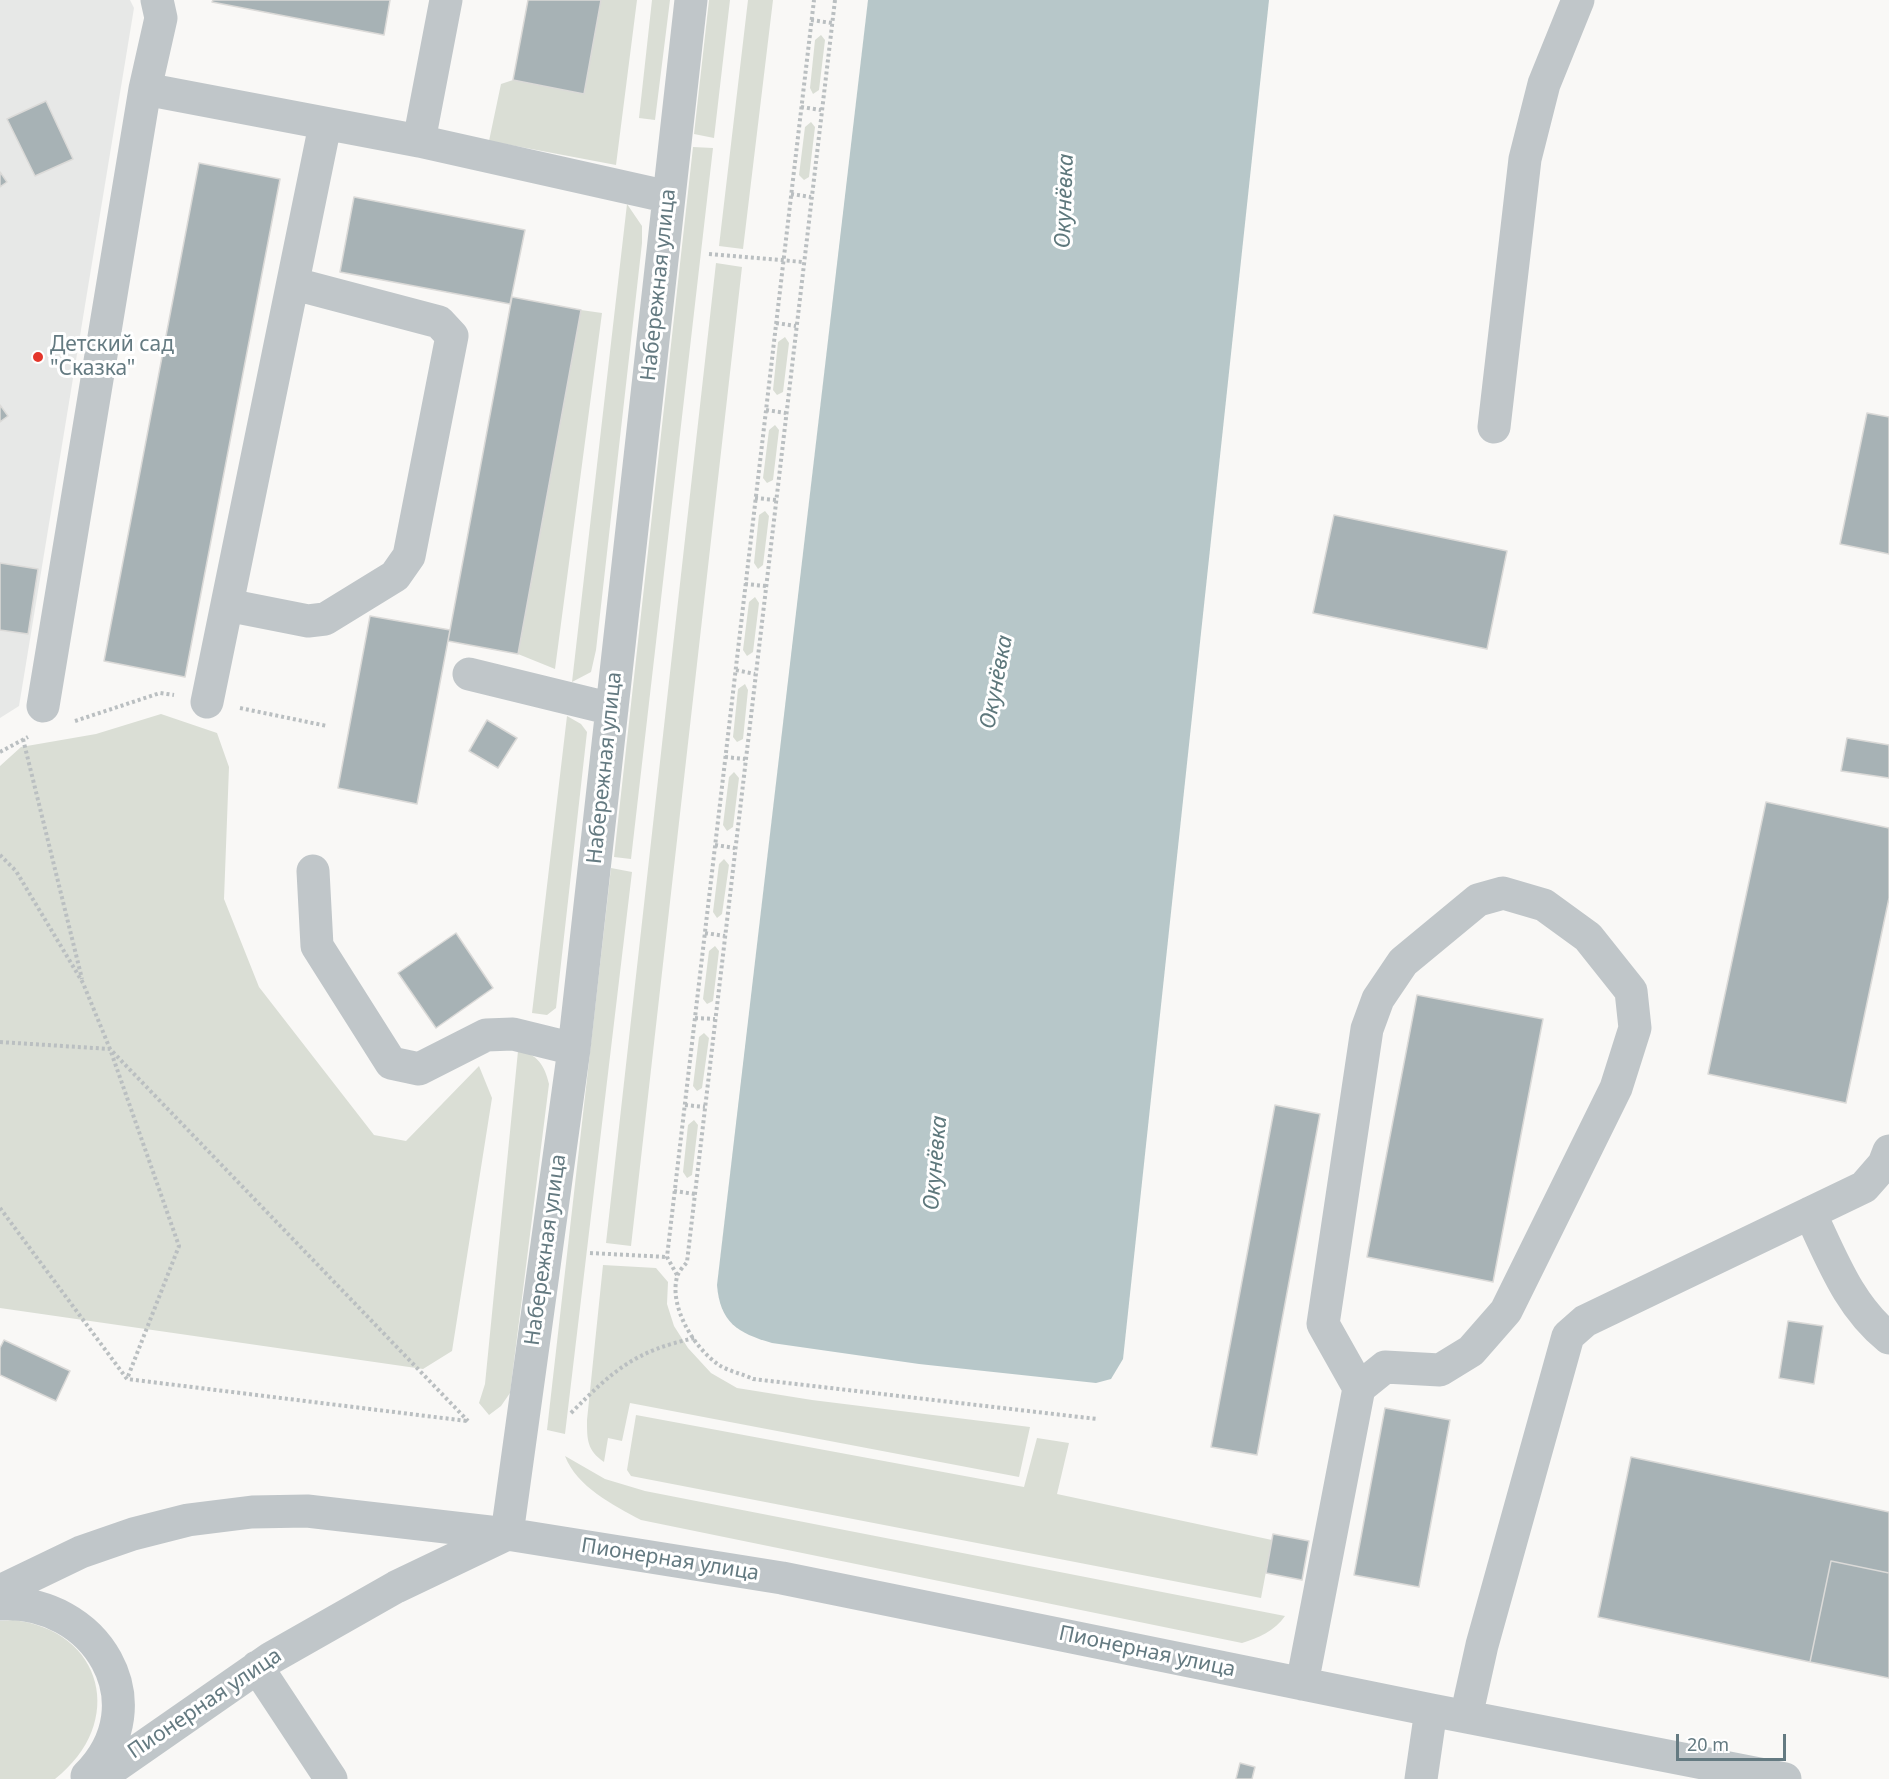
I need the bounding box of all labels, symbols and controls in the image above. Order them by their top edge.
water label: Окунёвка [1050,153,1080,249]
street label: Набережная улица [636,188,682,382]
place label: Детский сад "Сказка" [50,332,174,382]
marker: Детский сад "Сказка" [31,350,45,364]
water label: Окунёвка [975,633,1019,731]
street label: Набережная улица [582,671,628,865]
water label: Окунёвка [919,1115,953,1211]
street label: Набережная улица [520,1153,572,1347]
street label: Пионерная улица [579,1533,761,1587]
street label: Пионерная улица [1056,1621,1238,1683]
street label: Пионерная улица [123,1643,287,1765]
scale bar [1679,1722,1788,1760]
text: 20 m [1687,1732,1729,1756]

